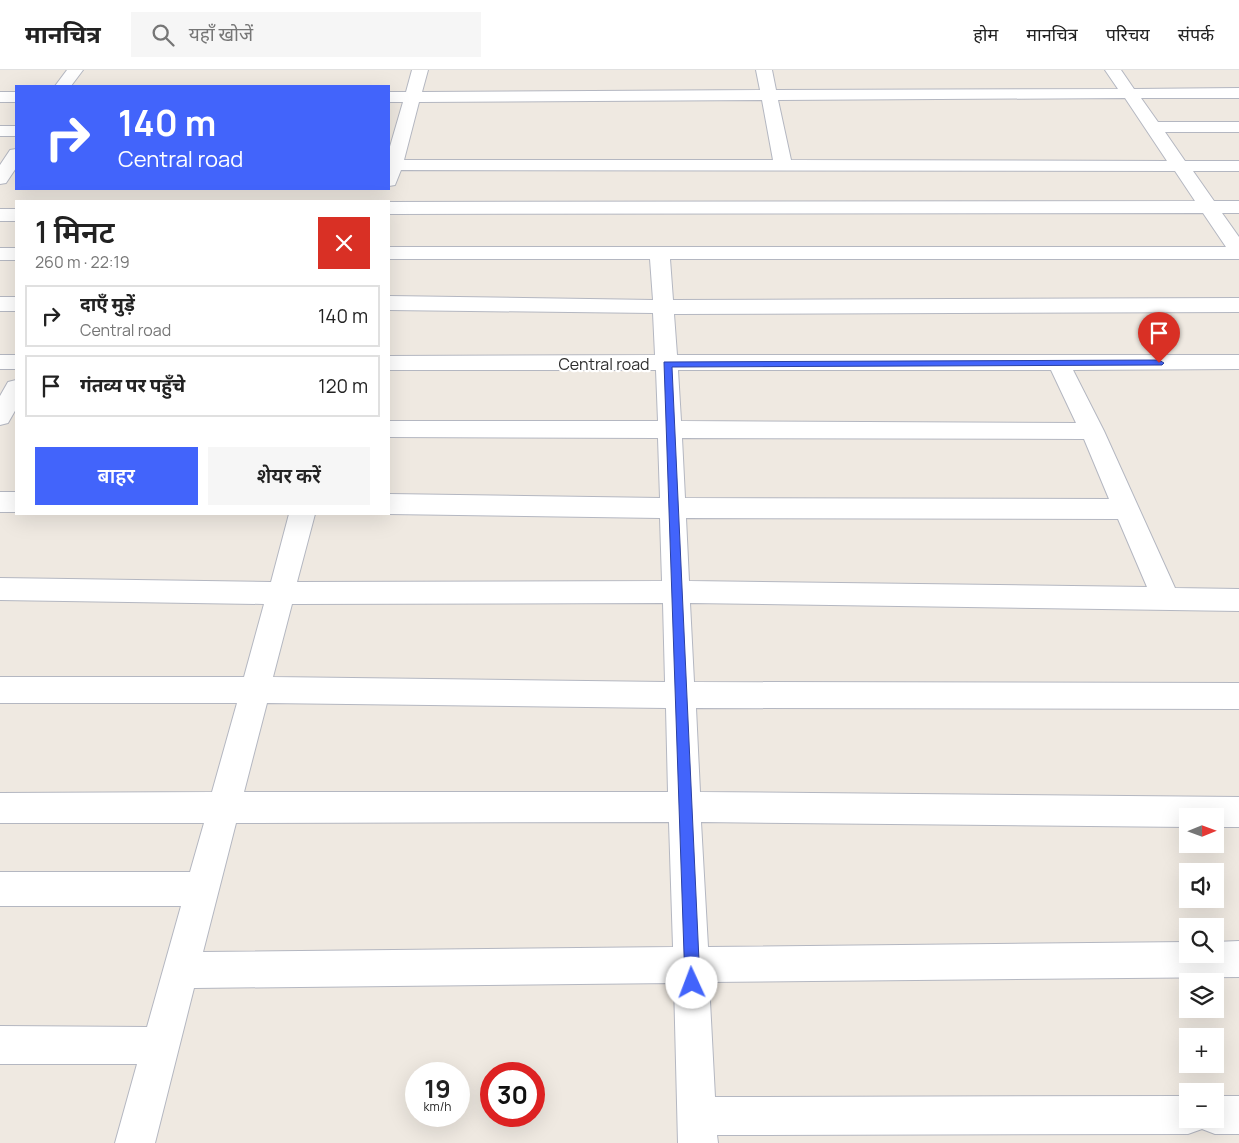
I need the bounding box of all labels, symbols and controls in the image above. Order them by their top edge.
search box [131,12,481,57]
text: मानचित्र [25,17,101,50]
icon: search [149,21,177,49]
text: यहाँ खोजें [189,21,253,47]
text: होम [973,22,998,46]
text: मानचित्र [1026,22,1078,46]
text: परिचय [1106,22,1150,46]
text: संपर्क [1178,22,1214,46]
text: 140 m [118,99,216,147]
icon: right [35,105,100,170]
text: Central road [118,144,243,174]
text: 1 मिनट [35,211,115,252]
button: close [318,217,370,269]
text: 260 m · 22:19 [35,251,130,273]
text: दाएँ मुड़ें [80,291,135,317]
icon: right [37,302,65,330]
text: 140 m [318,303,368,329]
pin [1138,312,1180,363]
text: Central road [80,319,171,341]
icon: arrive [1145,319,1173,347]
street label: Central road [558,353,650,375]
icon: arrive [37,372,65,400]
text: गंतव्य पर पहुँचे [80,372,185,398]
text: 120 m [318,373,368,399]
button: बाहर [35,447,198,505]
button: शेयर करें [208,447,370,505]
north arrow [1179,808,1224,852]
map controls [1179,808,1224,1128]
button: sound [1179,863,1224,908]
button: search [1179,918,1224,963]
position arrow [665,956,717,1008]
button: layers [1179,973,1224,1018]
button: + [1179,1028,1224,1073]
speed limit sign: 30 [480,1062,545,1127]
text: 19 [424,1071,451,1106]
button: − [1179,1083,1224,1128]
text: km/h [424,1098,451,1115]

